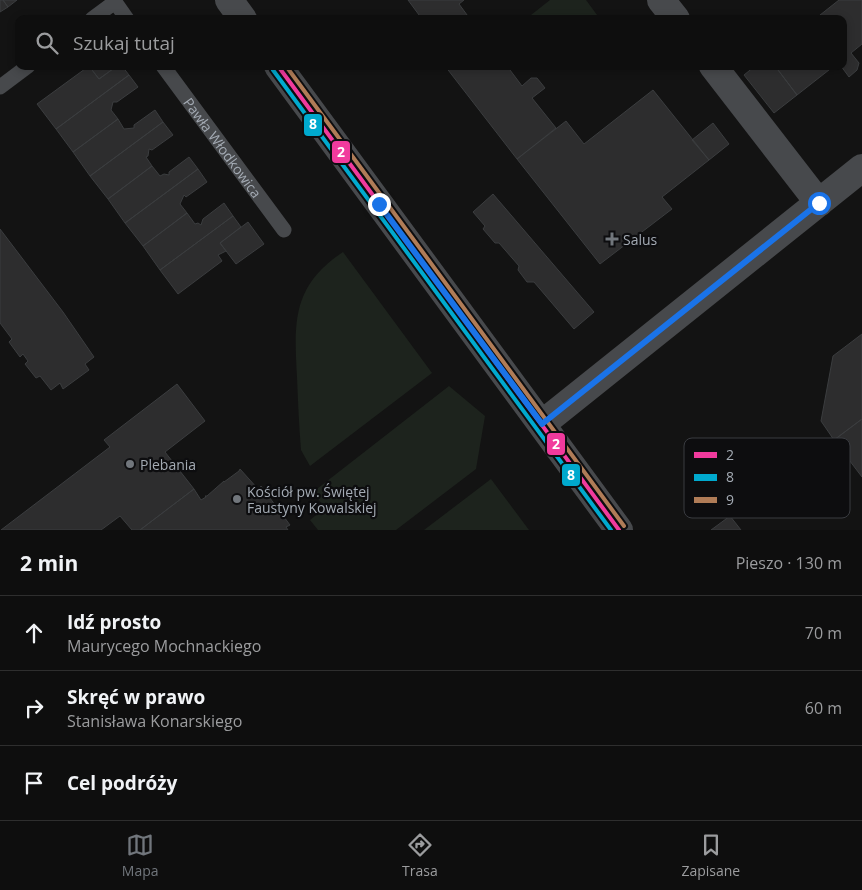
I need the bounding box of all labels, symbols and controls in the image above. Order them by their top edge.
search box [15,15,847,70]
icon: search [33,29,61,57]
text: Szukaj tutaj [73,30,175,56]
street label: Pawła Włodkowica [180,93,266,201]
line badge: 8 [303,113,323,137]
text: 8 [309,114,317,133]
line badge: 2 [331,140,351,164]
text: 2 [337,142,345,161]
route start [808,192,831,215]
route end [368,193,391,216]
place label: Salus [623,230,658,249]
marker: Salus [605,232,619,246]
line badge: 2 [546,432,566,456]
text: 2 [552,434,560,453]
legend [684,438,850,518]
text: 2 [726,445,734,464]
place label: Plebania [140,455,196,474]
marker: Plebania [124,458,136,470]
line badge: 8 [561,463,581,487]
text: 8 [567,465,575,484]
text: 8 [726,467,734,486]
place label: Kościół pw. Świętej Faustyny Kowalskiej [247,482,377,517]
text: 9 [726,490,734,509]
marker: Kościół pw. Świętej Faustyny Kowalskiej [231,493,243,505]
text: 2 min [20,549,78,577]
text: Pieszo · 130 m [736,552,842,574]
text: Idź prosto [67,609,161,635]
icon: ahead [20,619,48,647]
text: 70 m [805,622,842,644]
text: Maurycego Mochnackiego [67,635,261,657]
text: Skręć w prawo [67,684,205,710]
icon: right [20,694,48,722]
text: 60 m [805,697,842,719]
text: Stanisława Konarskiego [67,710,242,732]
icon: arrive [20,769,48,797]
text: Cel podróży [67,770,177,796]
tab: Mapa [122,831,159,880]
tab: Trasa [402,831,438,880]
tab: Zapisane [681,831,740,880]

